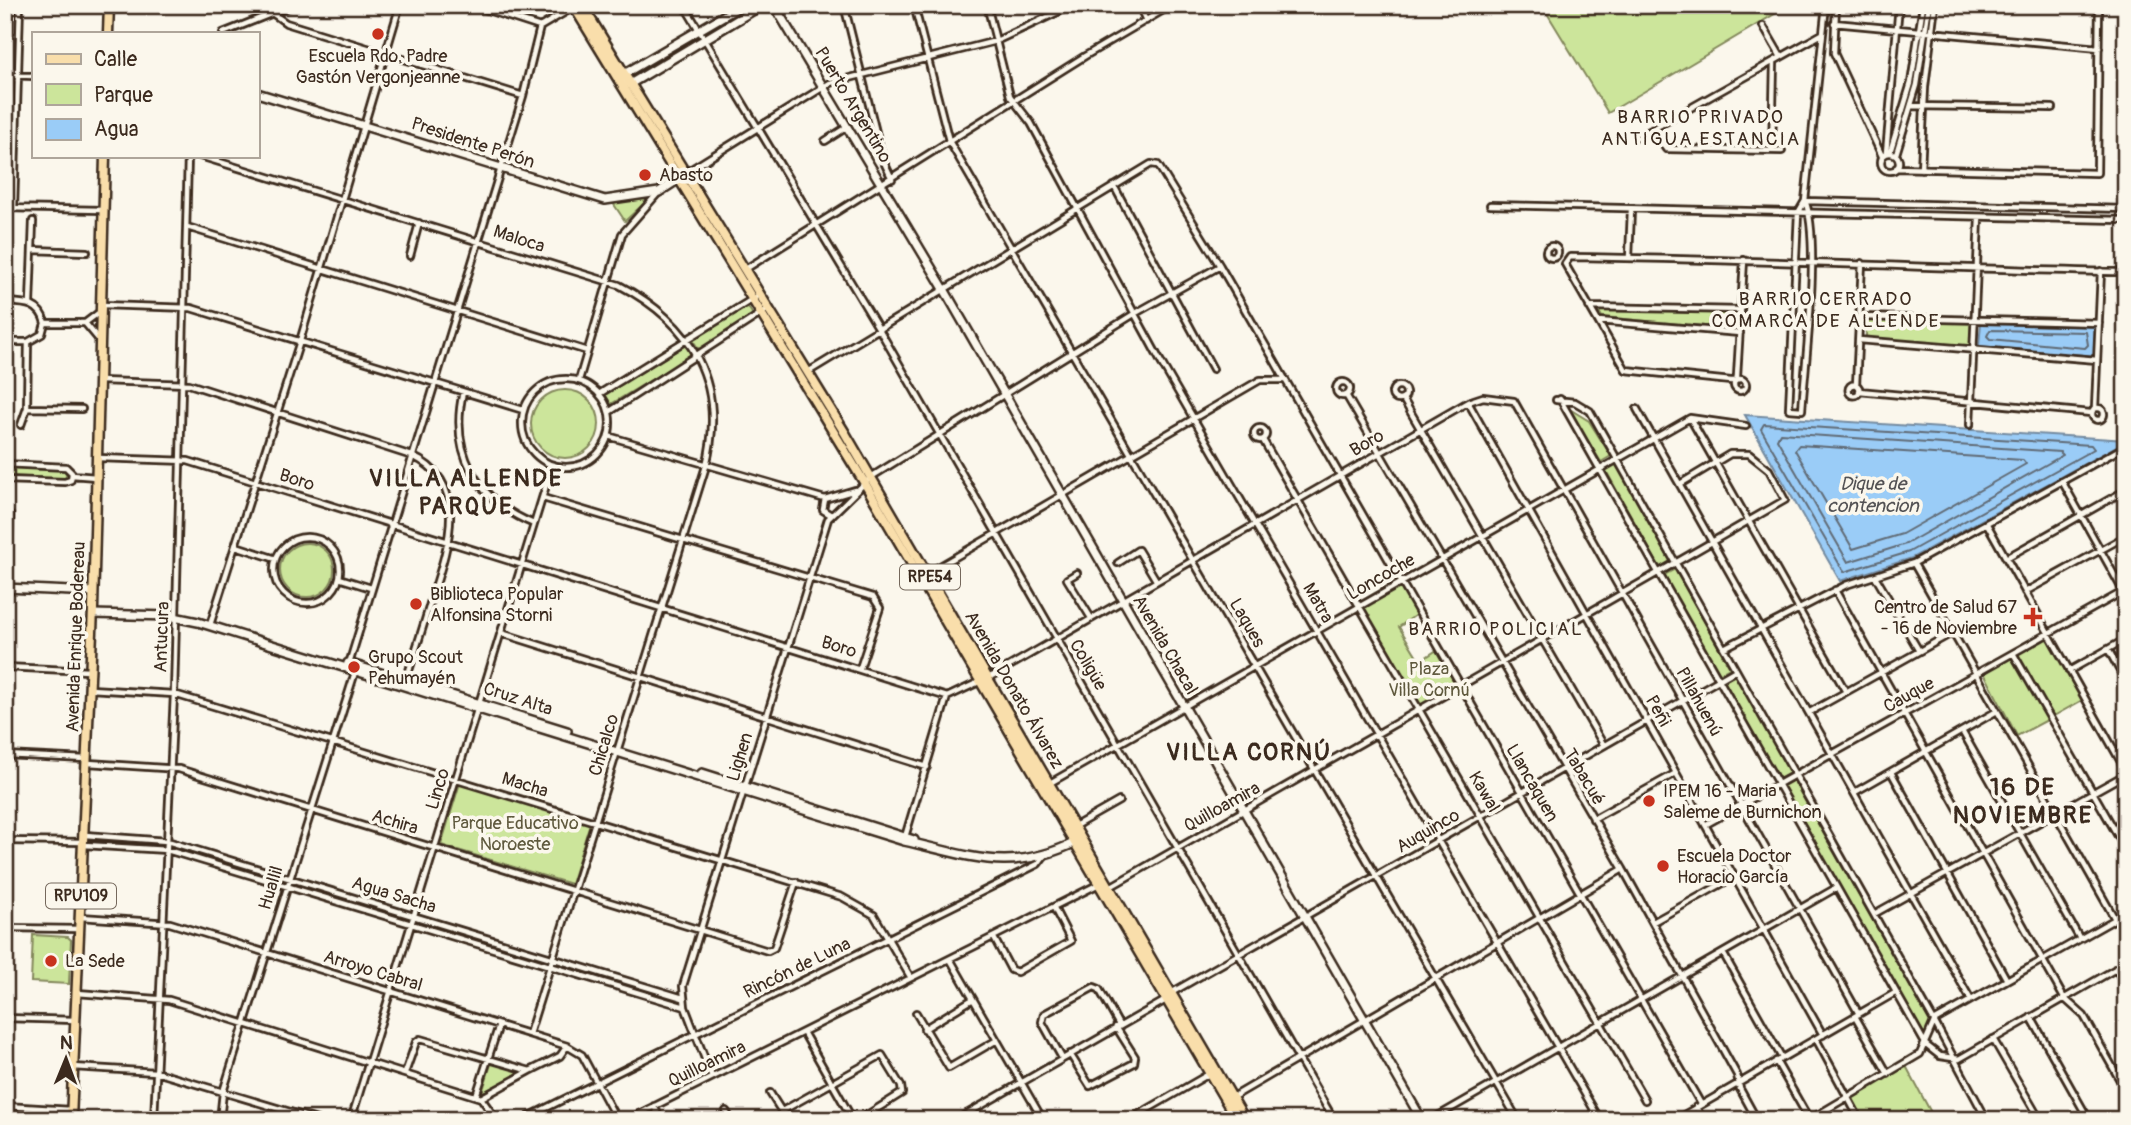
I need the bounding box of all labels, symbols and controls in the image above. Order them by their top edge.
marker: Escuela Rdo. Padre Gastón Vergonjeanne [370,26,386,42]
legend [32,32,259,158]
street label: Puerto Argentino [809,43,897,167]
place label: Escuela Rdo. Padre Gastón Vergonjeanne [296,45,460,89]
text: Calle [94,46,138,73]
text: Parque [94,82,153,109]
district label: BARRIO PRIVADO ANTIGUA ESTANCIA [1601,105,1801,151]
street label: Presidente Perón [408,112,538,174]
text: Agua [94,116,139,143]
place label: Abasto [659,164,713,187]
marker: Abasto [637,167,653,183]
street label: Maloca [490,220,548,258]
district label: BARRIO CERRADO COMARCA DE ALLENDE [1712,287,1940,333]
street label: Boro [1346,424,1388,462]
street label: Boro [277,464,318,497]
district label: VILLA ALLENDE PARQUE [369,464,563,521]
water label: Dique de contencion [1827,472,1920,518]
street label: Avenida Enrique Bodereau [61,541,91,733]
street label: Loncoche [1343,548,1419,606]
road number: RPE54 [900,564,960,590]
street label: Matra [1297,579,1339,627]
place label: Biblioteca Popular Alfonsina Storni [430,583,564,627]
street label: Avenida Chacal [1127,591,1203,699]
street label: Laques [1224,594,1270,652]
marker: Biblioteca Popular Alfonsina Storni [408,596,424,612]
place label: Centro de Salud 67 - 16 de Noviembre [1874,596,2017,640]
street label: Antucura [149,601,175,673]
street label: Avenida Donato Álvarez [959,607,1069,773]
marker: Centro de Salud 67 - 16 de Noviembre [2023,607,2043,627]
district label: BARRIO POLICIAL [1408,617,1584,641]
street label: Boro [819,631,860,663]
street label: Coligüe [1064,635,1112,695]
place label: Grupo Scout Pehumayén [368,646,464,690]
park label: Plaza Villa Cornú [1388,658,1470,702]
marker: Grupo Scout Pehumayén [346,659,362,675]
street label: Pillahuenú [1671,663,1727,741]
street label: Cauque [1880,672,1939,718]
street label: Cruz Alta [480,677,556,721]
street label: Peñi [1640,691,1676,731]
street label: Chicalco [584,711,624,779]
street label: Lighen [722,730,758,784]
district label: VILLA CORNÚ [1166,738,1332,767]
street label: Llancaquen [1501,740,1563,826]
street label: Tabacué [1558,744,1610,810]
street label: Linco [421,765,455,813]
street label: Macha [499,767,551,803]
street label: Kawal [1463,767,1505,817]
district label: 16 DE NOVIEMBRE [1953,773,2093,830]
street label: Quilloamira [1180,777,1264,837]
place label: IPEM 16 - Maria Saleme de Burnichon [1663,780,1822,824]
marker: IPEM 16 - Maria Saleme de Burnichon [1641,793,1657,809]
street label: Auquinco [1392,803,1464,858]
street label: Achira [369,804,421,840]
park label: Parque Educativo Noroeste [451,812,579,856]
place label: Escuela Doctor Horacio García [1677,845,1792,889]
marker: Escuela Doctor Horacio García [1655,858,1671,874]
street label: Huallil [253,863,289,913]
street label: Agua Sacha [349,871,439,919]
road number: RPU109 [46,884,116,908]
street label: Rincón de Luna [740,932,854,1004]
street label: Arroyo Cabral [321,945,425,997]
place label: La Sede [65,950,125,973]
marker: La Sede [43,953,59,969]
north arrow [32,1024,102,1094]
text: N [60,1031,73,1055]
street label: Quilloamira [664,1035,750,1093]

